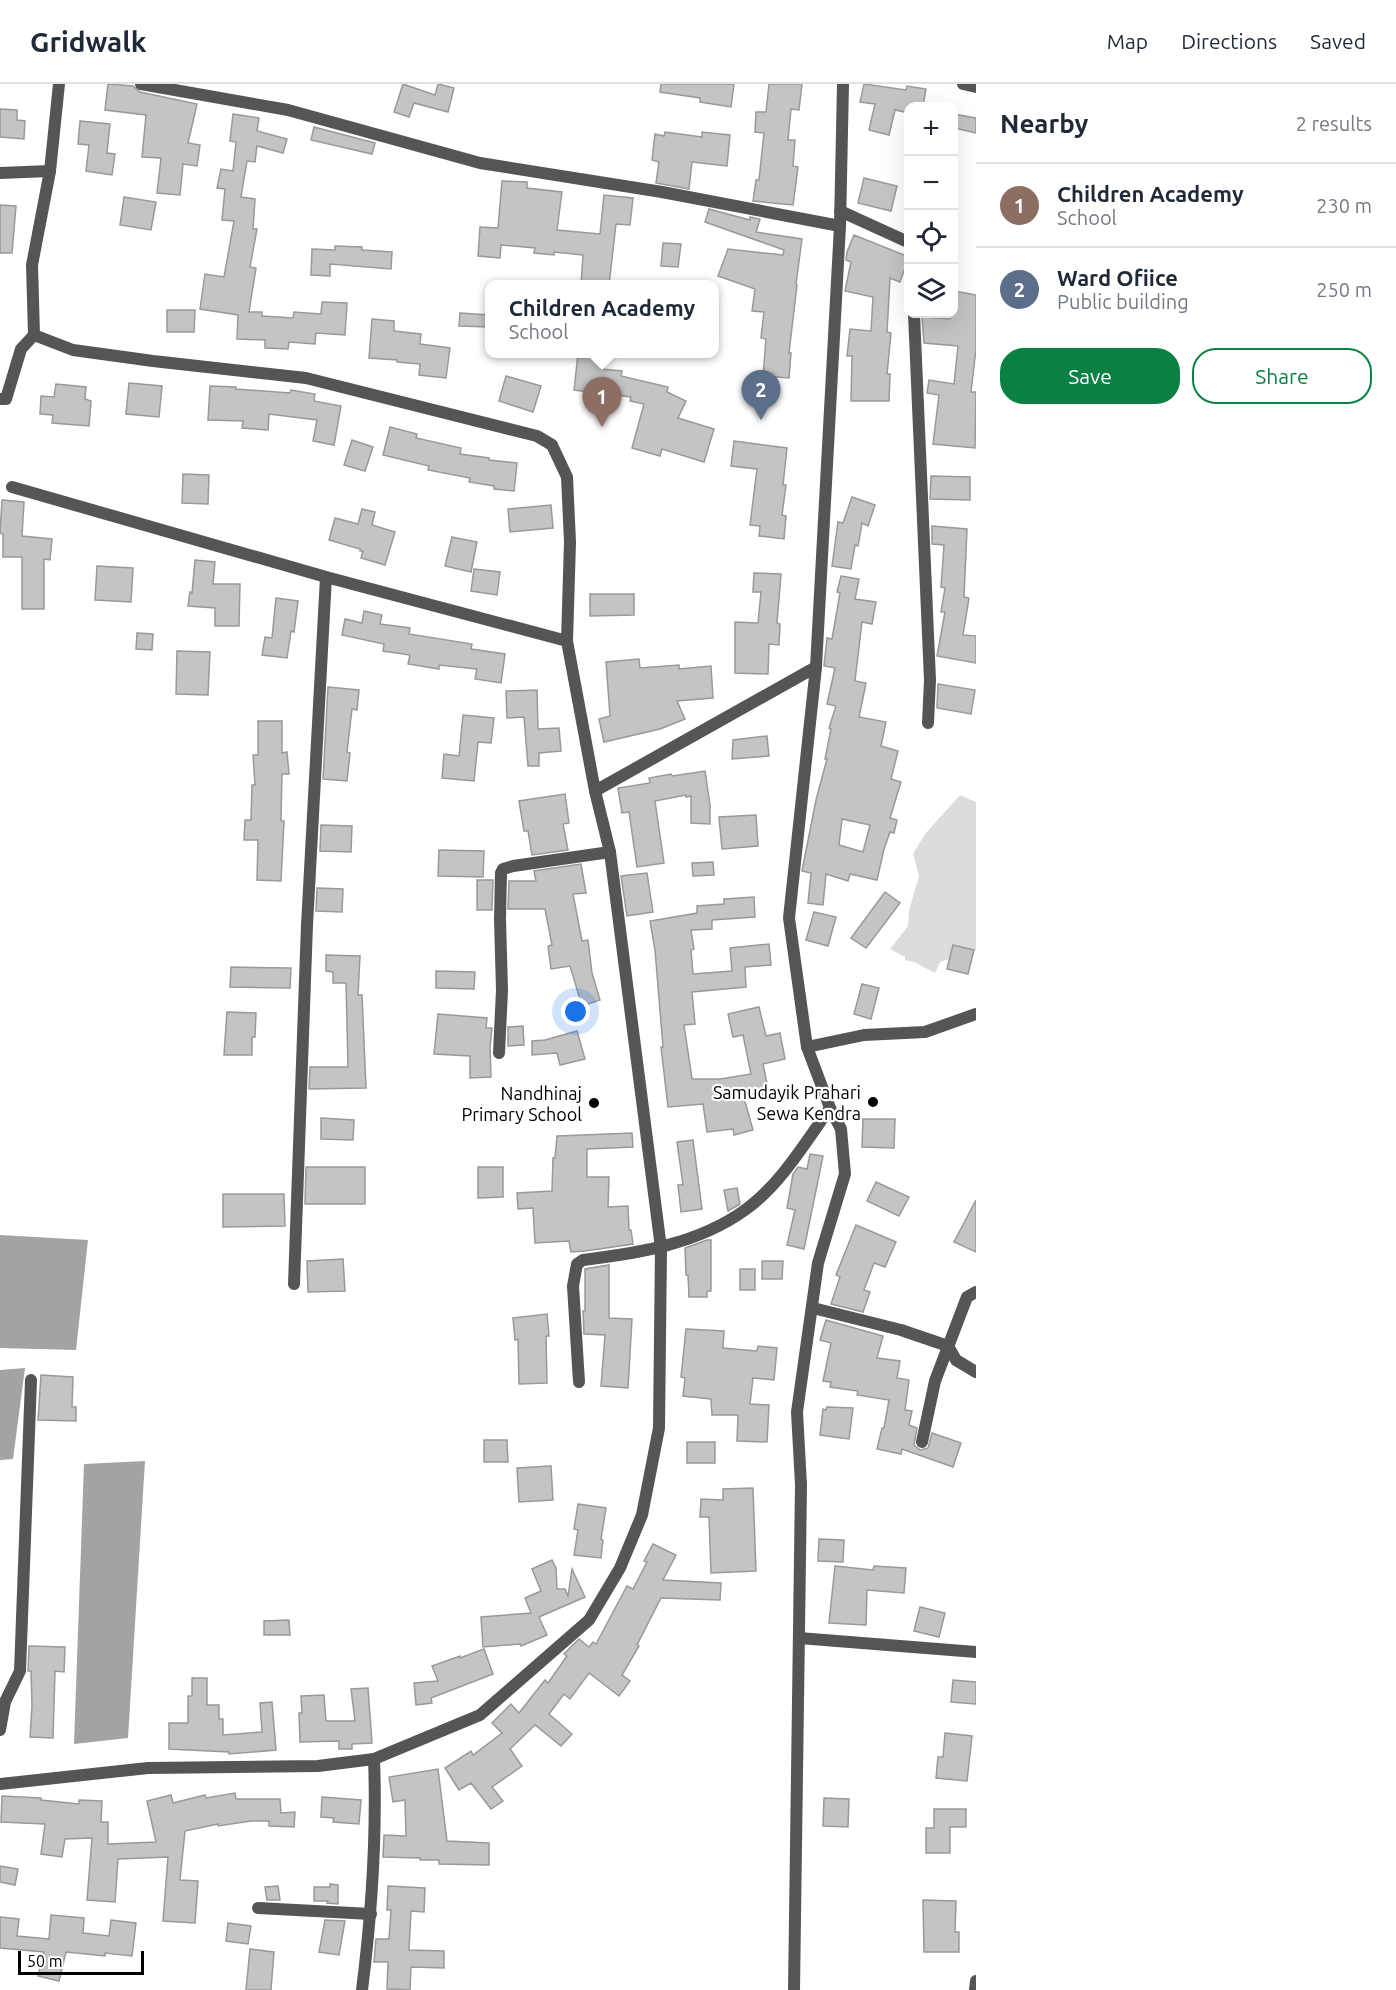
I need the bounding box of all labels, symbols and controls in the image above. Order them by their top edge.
text: Gridwalk [30,26,147,57]
text: Map [1107,29,1148,53]
text: Directions [1181,29,1277,53]
text: Saved [1310,29,1366,53]
map controls [904,102,958,318]
button: + [904,102,958,156]
text: Nearby [1000,109,1088,138]
text: 2 results [1296,112,1372,135]
button: − [904,156,958,210]
text: Children Academy [1057,181,1244,206]
text: 1 [1014,194,1025,217]
text: 230 m [1316,194,1372,217]
text: School [1057,206,1117,229]
button: locate [904,210,958,264]
button: layers [904,264,958,318]
text: Ward Ofiice [1057,265,1178,290]
text: 2 [1014,278,1025,301]
text: 250 m [1316,278,1372,301]
popup [485,280,719,358]
text: Public building [1057,290,1189,313]
text: Children Academy [509,295,695,320]
text: School [509,320,569,343]
button: Save [1000,348,1180,404]
button: Share [1192,348,1372,404]
pin: 2 [742,370,780,420]
pin: 1 [582,378,622,427]
your location [561,997,590,1026]
place label: Samudayik Prahari Sewa Kendra [713,1082,861,1123]
place label: Nandhinaj Primary School [461,1083,582,1124]
marker: Samudayik Prahari Sewa Kendra [866,1095,880,1109]
marker: Nandhinaj Primary School [587,1096,601,1110]
scale bar [18,1948,144,1976]
text: 50 m [27,1952,63,1970]

